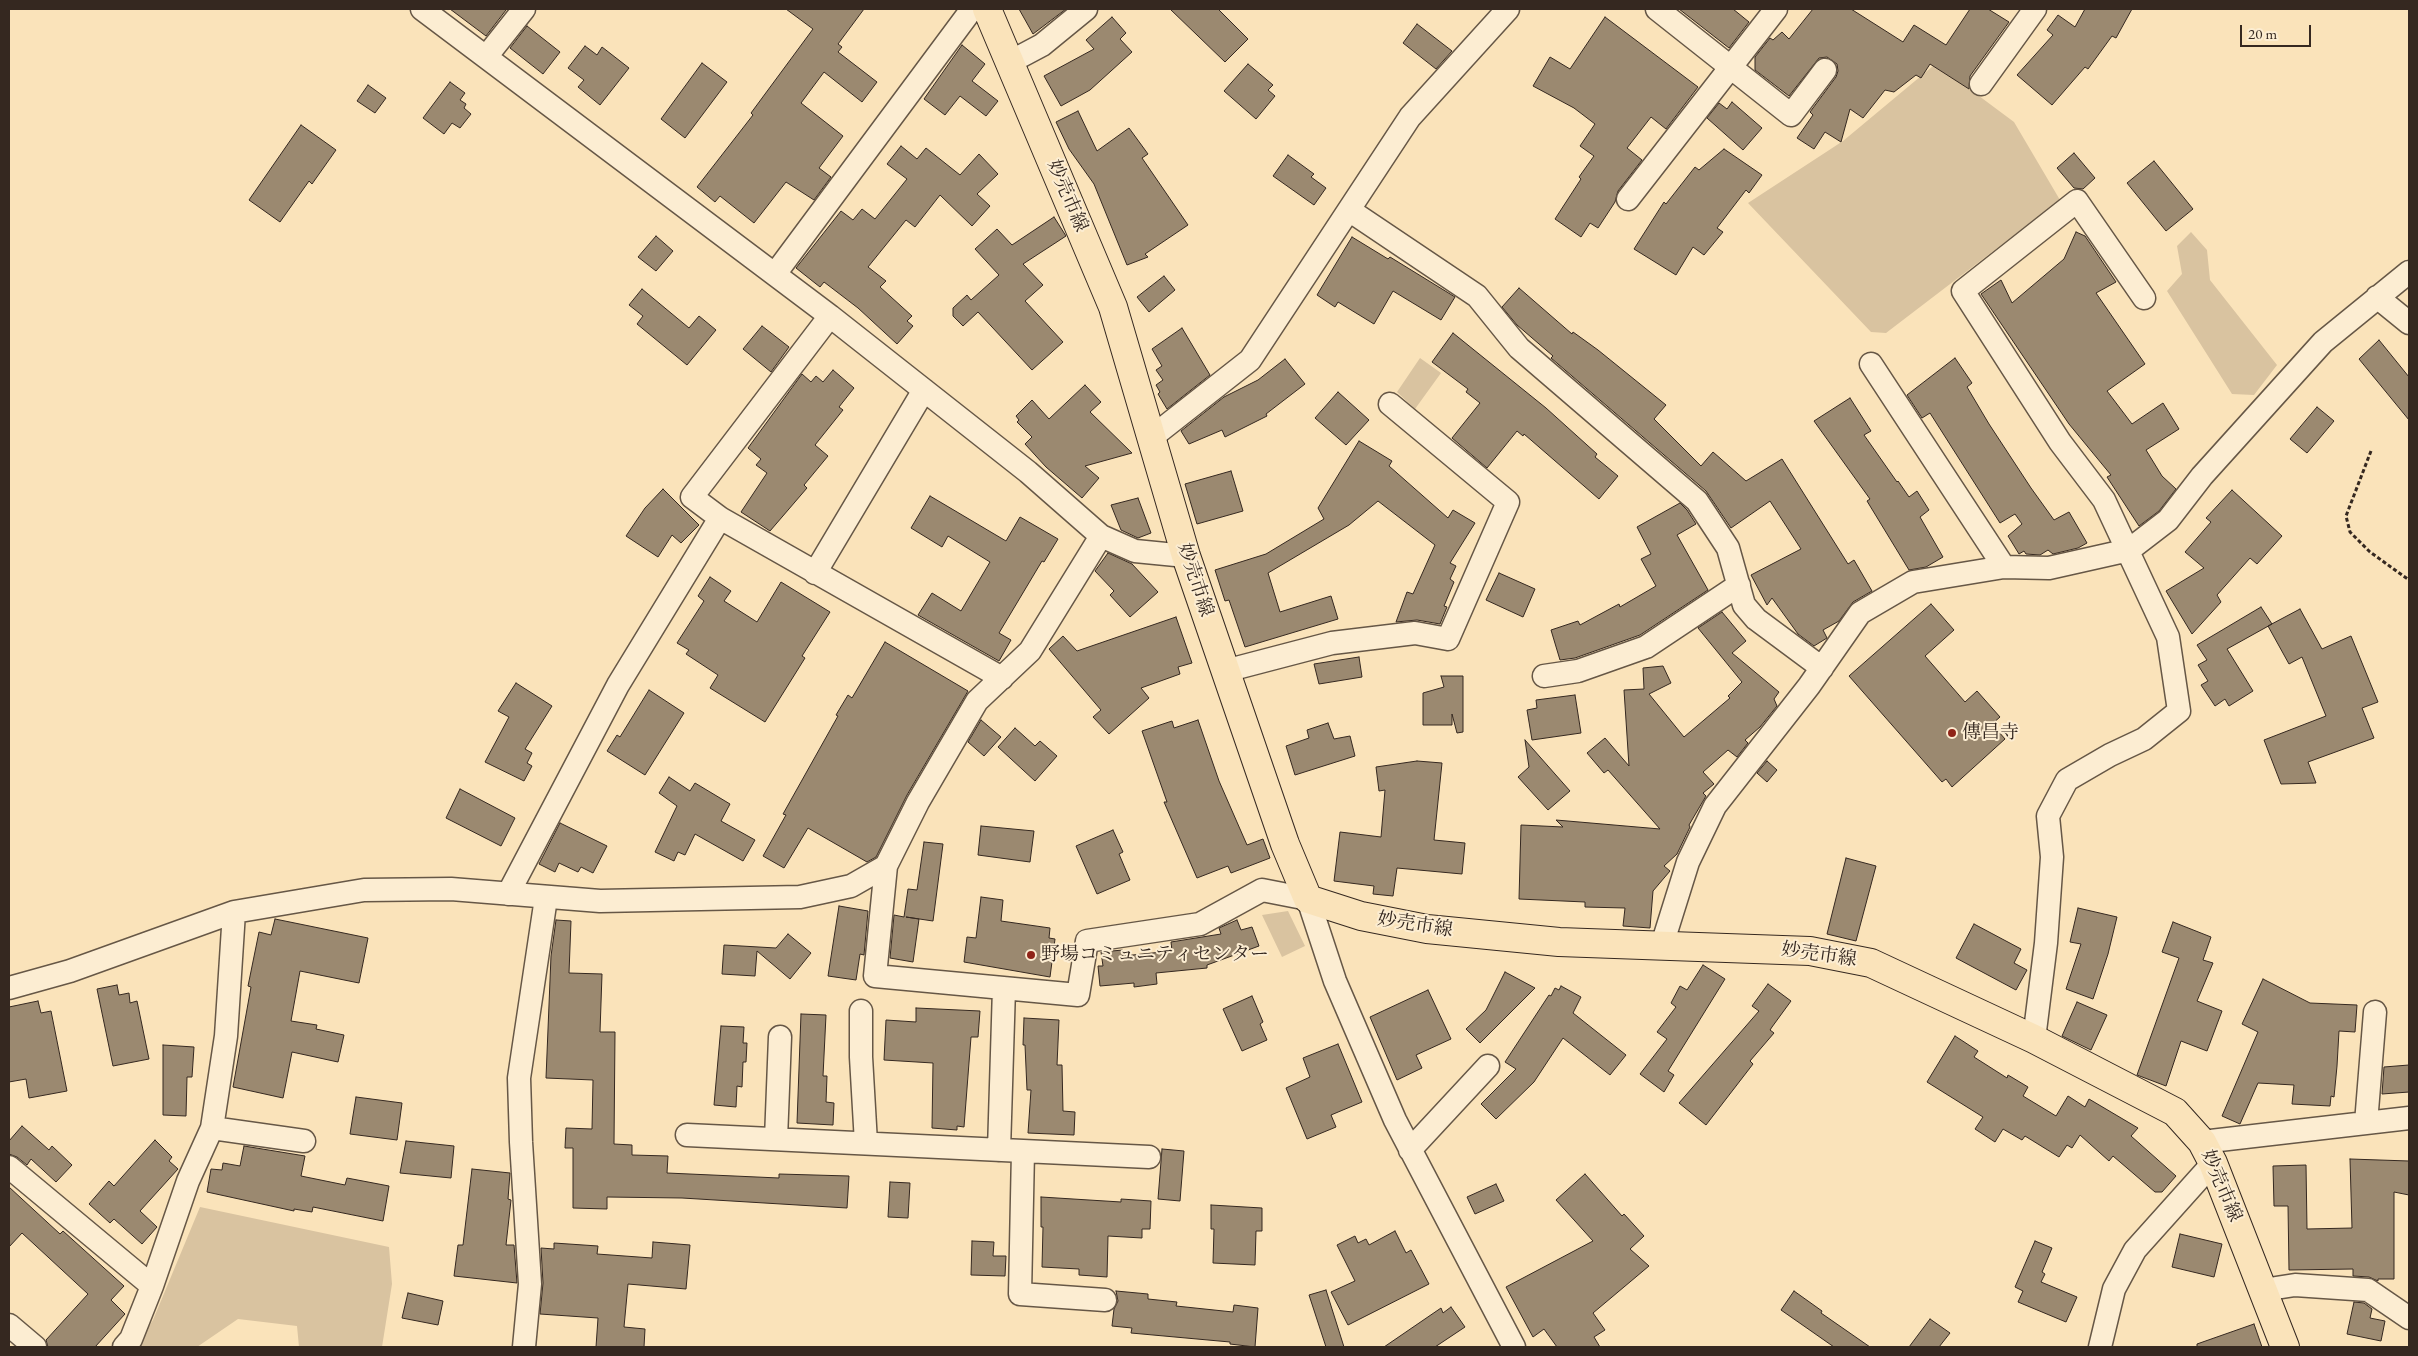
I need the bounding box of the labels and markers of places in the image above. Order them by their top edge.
place label: 傳昌寺 [1962,722,2019,744]
marker: 傳昌寺 [1946,727,1958,739]
place label: 野場コミュニティセンター [1041,944,1269,966]
marker: 野場コミュニティセンター [1025,949,1037,961]

